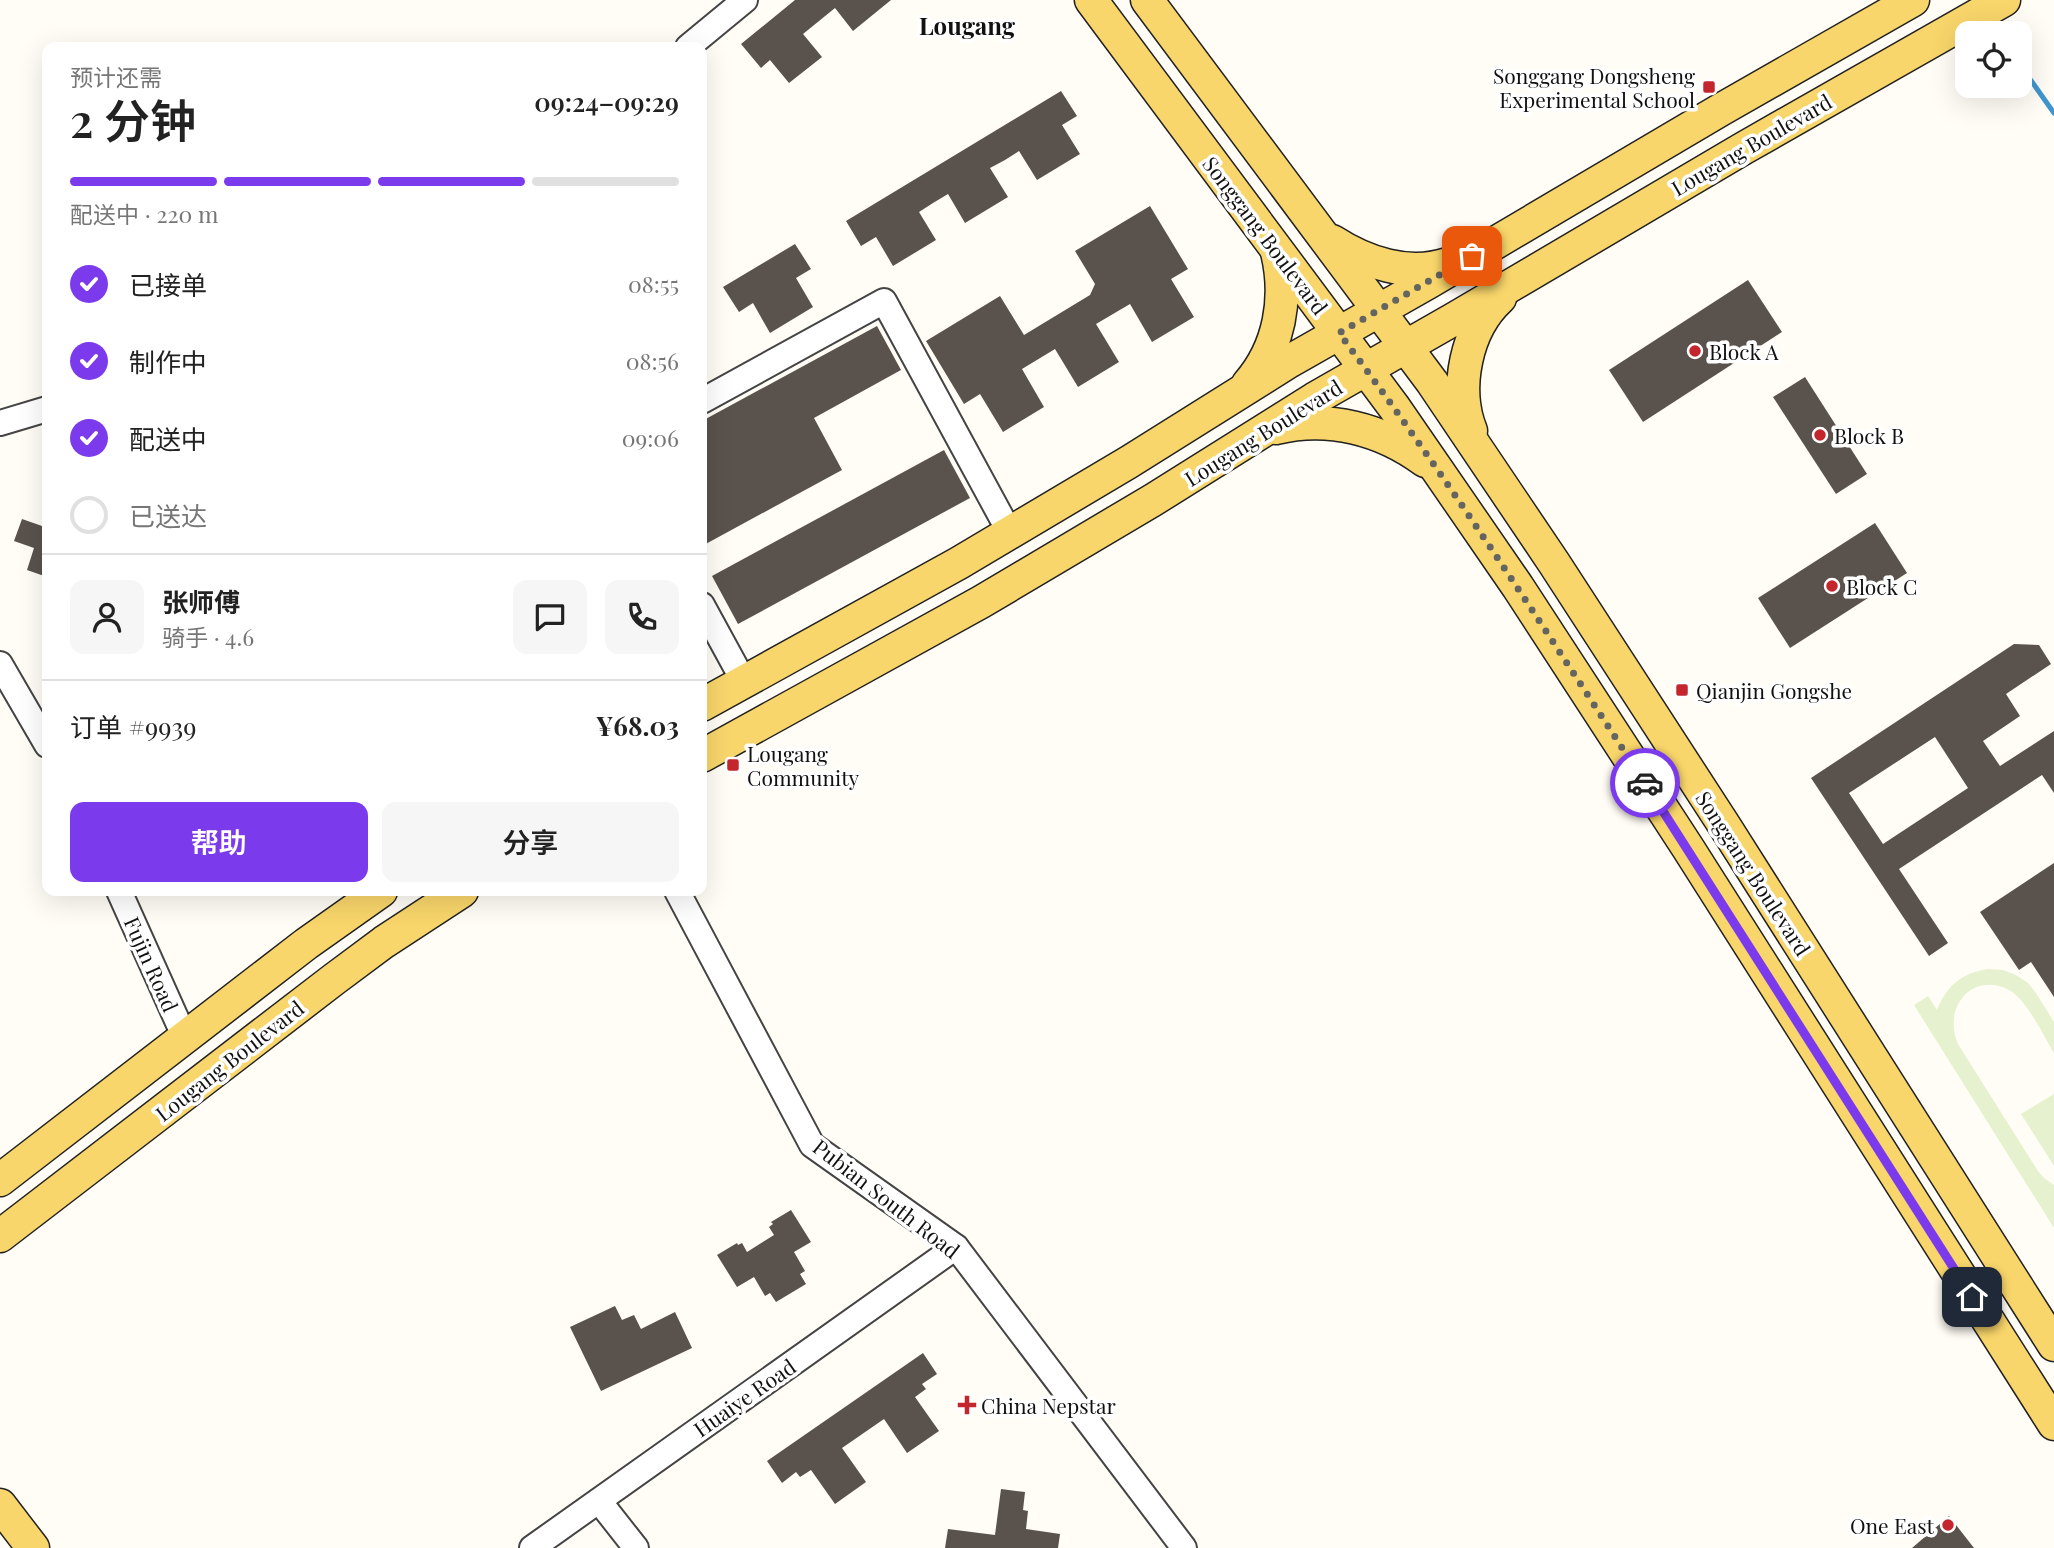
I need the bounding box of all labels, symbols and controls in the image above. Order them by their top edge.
district label: Lougang [919,9,1016,41]
map controls [1955,21,2032,98]
button: locate [1955,21,2032,98]
text: 预计还需 [70,61,162,92]
place label: Songgang Dongsheng Experimental School [1493,61,1695,113]
marker: Songgang Dongsheng Experimental School [1701,79,1717,95]
text: 09:24–09:29 [534,84,679,119]
street label: Lougang Boulevard [1666,87,1836,201]
text: 2 分钟 [70,88,196,150]
street label: Songgang Boulevard [1197,150,1335,320]
text: 配送中 · 220 m [70,198,219,229]
pin [1442,226,1502,286]
icon: bag [1453,237,1491,275]
icon: check [70,265,108,303]
text: 已接单 [129,267,207,302]
text: 08:55 [628,268,679,299]
place label: Block A [1709,337,1779,365]
icon: check [70,342,108,380]
marker: Block A [1687,343,1703,359]
text: 制作中 [129,344,207,379]
text: 08:56 [626,345,679,376]
street label: Lougang Boulevard [1179,372,1347,492]
icon: check [70,419,108,457]
text: 配送中 [129,421,207,456]
place label: Block B [1834,421,1904,449]
text: 09:06 [622,422,679,453]
marker: Block B [1812,427,1828,443]
text: 已送达 [129,498,207,533]
place label: Block C [1846,572,1917,600]
marker: Block C [1824,578,1840,594]
button: person [70,580,144,654]
button: chat [513,580,587,654]
button: phone [605,580,679,654]
text: 张师傅 [162,584,240,619]
text: 骑手 · 4.6 [162,621,254,652]
place label: Qianjin Gongshe [1696,676,1852,704]
marker: Qianjin Gongshe [1674,682,1690,698]
text: ¥68.03 [596,708,679,743]
text: 订单 #9939 [70,709,196,744]
place label: Lougang Community [747,739,860,791]
courier [1610,748,1680,818]
marker: Lougang Community [725,757,741,773]
icon: car [1626,764,1664,802]
street label: Songgang Boulevard [1690,785,1818,961]
button: 帮助 [70,802,368,882]
button: 分享 [382,802,679,882]
street label: Fujin Road [119,912,185,1016]
street label: Lougang Boulevard [149,993,309,1127]
street label: Pubian South Road [808,1132,966,1264]
pin [1942,1267,2002,1327]
icon: home [1953,1278,1991,1316]
street label: Huaiye Road [687,1352,801,1442]
place label: China Nepstar [981,1391,1116,1419]
marker: China Nepstar [959,1397,975,1413]
place label: One East [1850,1511,1935,1539]
marker: One East [1940,1517,1956,1533]

